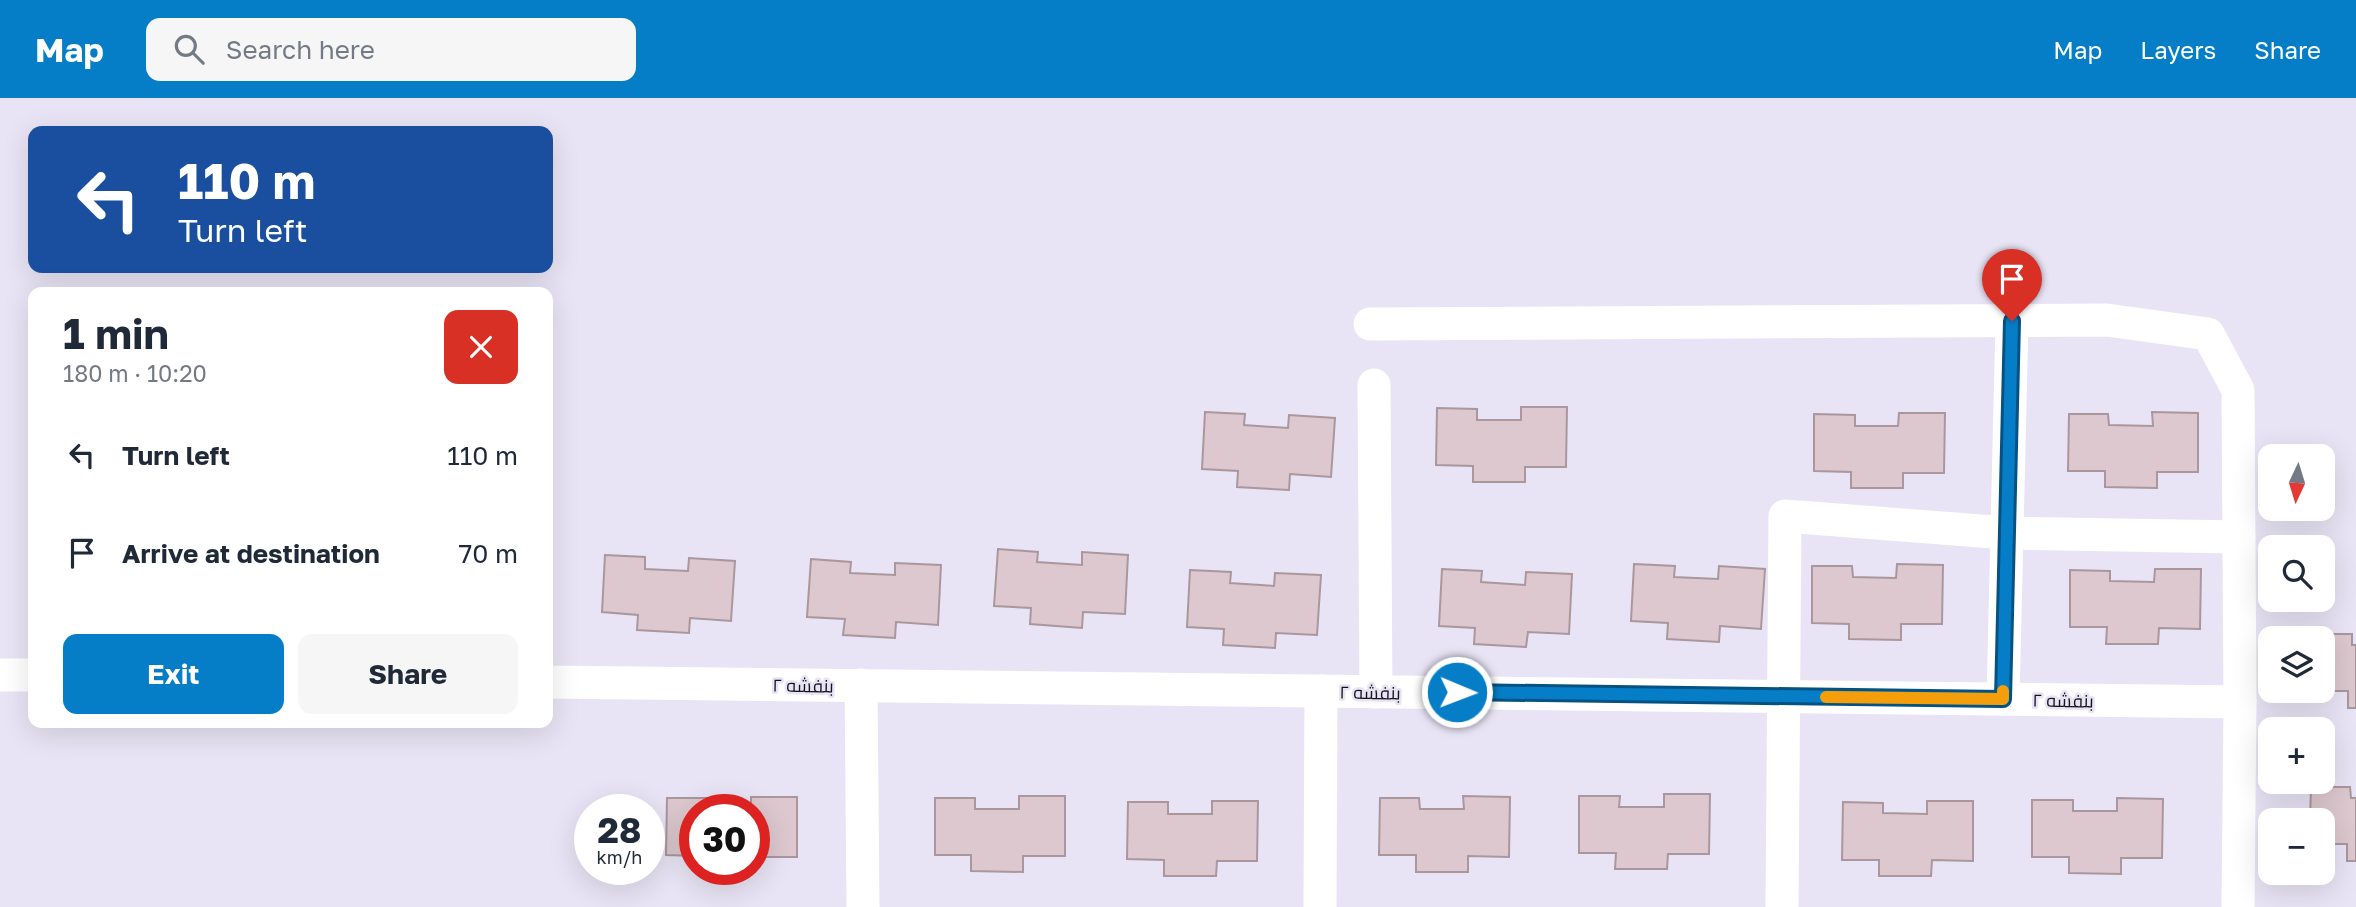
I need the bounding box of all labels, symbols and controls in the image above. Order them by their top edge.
search box [146,18,636,81]
text: Map [35,30,104,69]
icon: search [170,30,208,68]
text: Search here [226,34,375,65]
text: Map [2053,35,2102,64]
text: Layers [2140,35,2216,64]
text: Share [2254,35,2321,64]
text: 110 m [178,151,315,210]
icon: left [63,154,154,245]
text: Turn left [178,211,307,249]
pin [1982,249,2042,321]
icon: arrive [1993,260,2031,298]
text: 1 min [63,308,169,358]
button: close [444,310,518,384]
text: 180 m · 10:20 [63,359,207,387]
icon: left [63,436,101,474]
text: Turn left [122,440,230,471]
text: 110 m [447,440,518,471]
north arrow [2258,444,2334,522]
map controls [2258,444,2335,885]
icon: arrive [63,534,101,572]
button: search [2258,535,2335,612]
text: Arrive at destination [122,538,380,569]
text: 70 m [459,538,518,569]
button: layers [2258,626,2335,703]
button: Exit [63,634,284,714]
button: Share [298,634,518,714]
position arrow [1420,655,1494,729]
street label: بنفشه ۲ [772,673,834,697]
street label: بنفشه ۲ [1339,680,1401,704]
street label: بنفشه ۲ [2032,688,2094,712]
button: + [2258,717,2335,794]
speed limit sign: 30 [679,794,770,885]
button: − [2258,808,2335,885]
text: 28 [598,809,641,851]
text: km/h [597,846,642,868]

